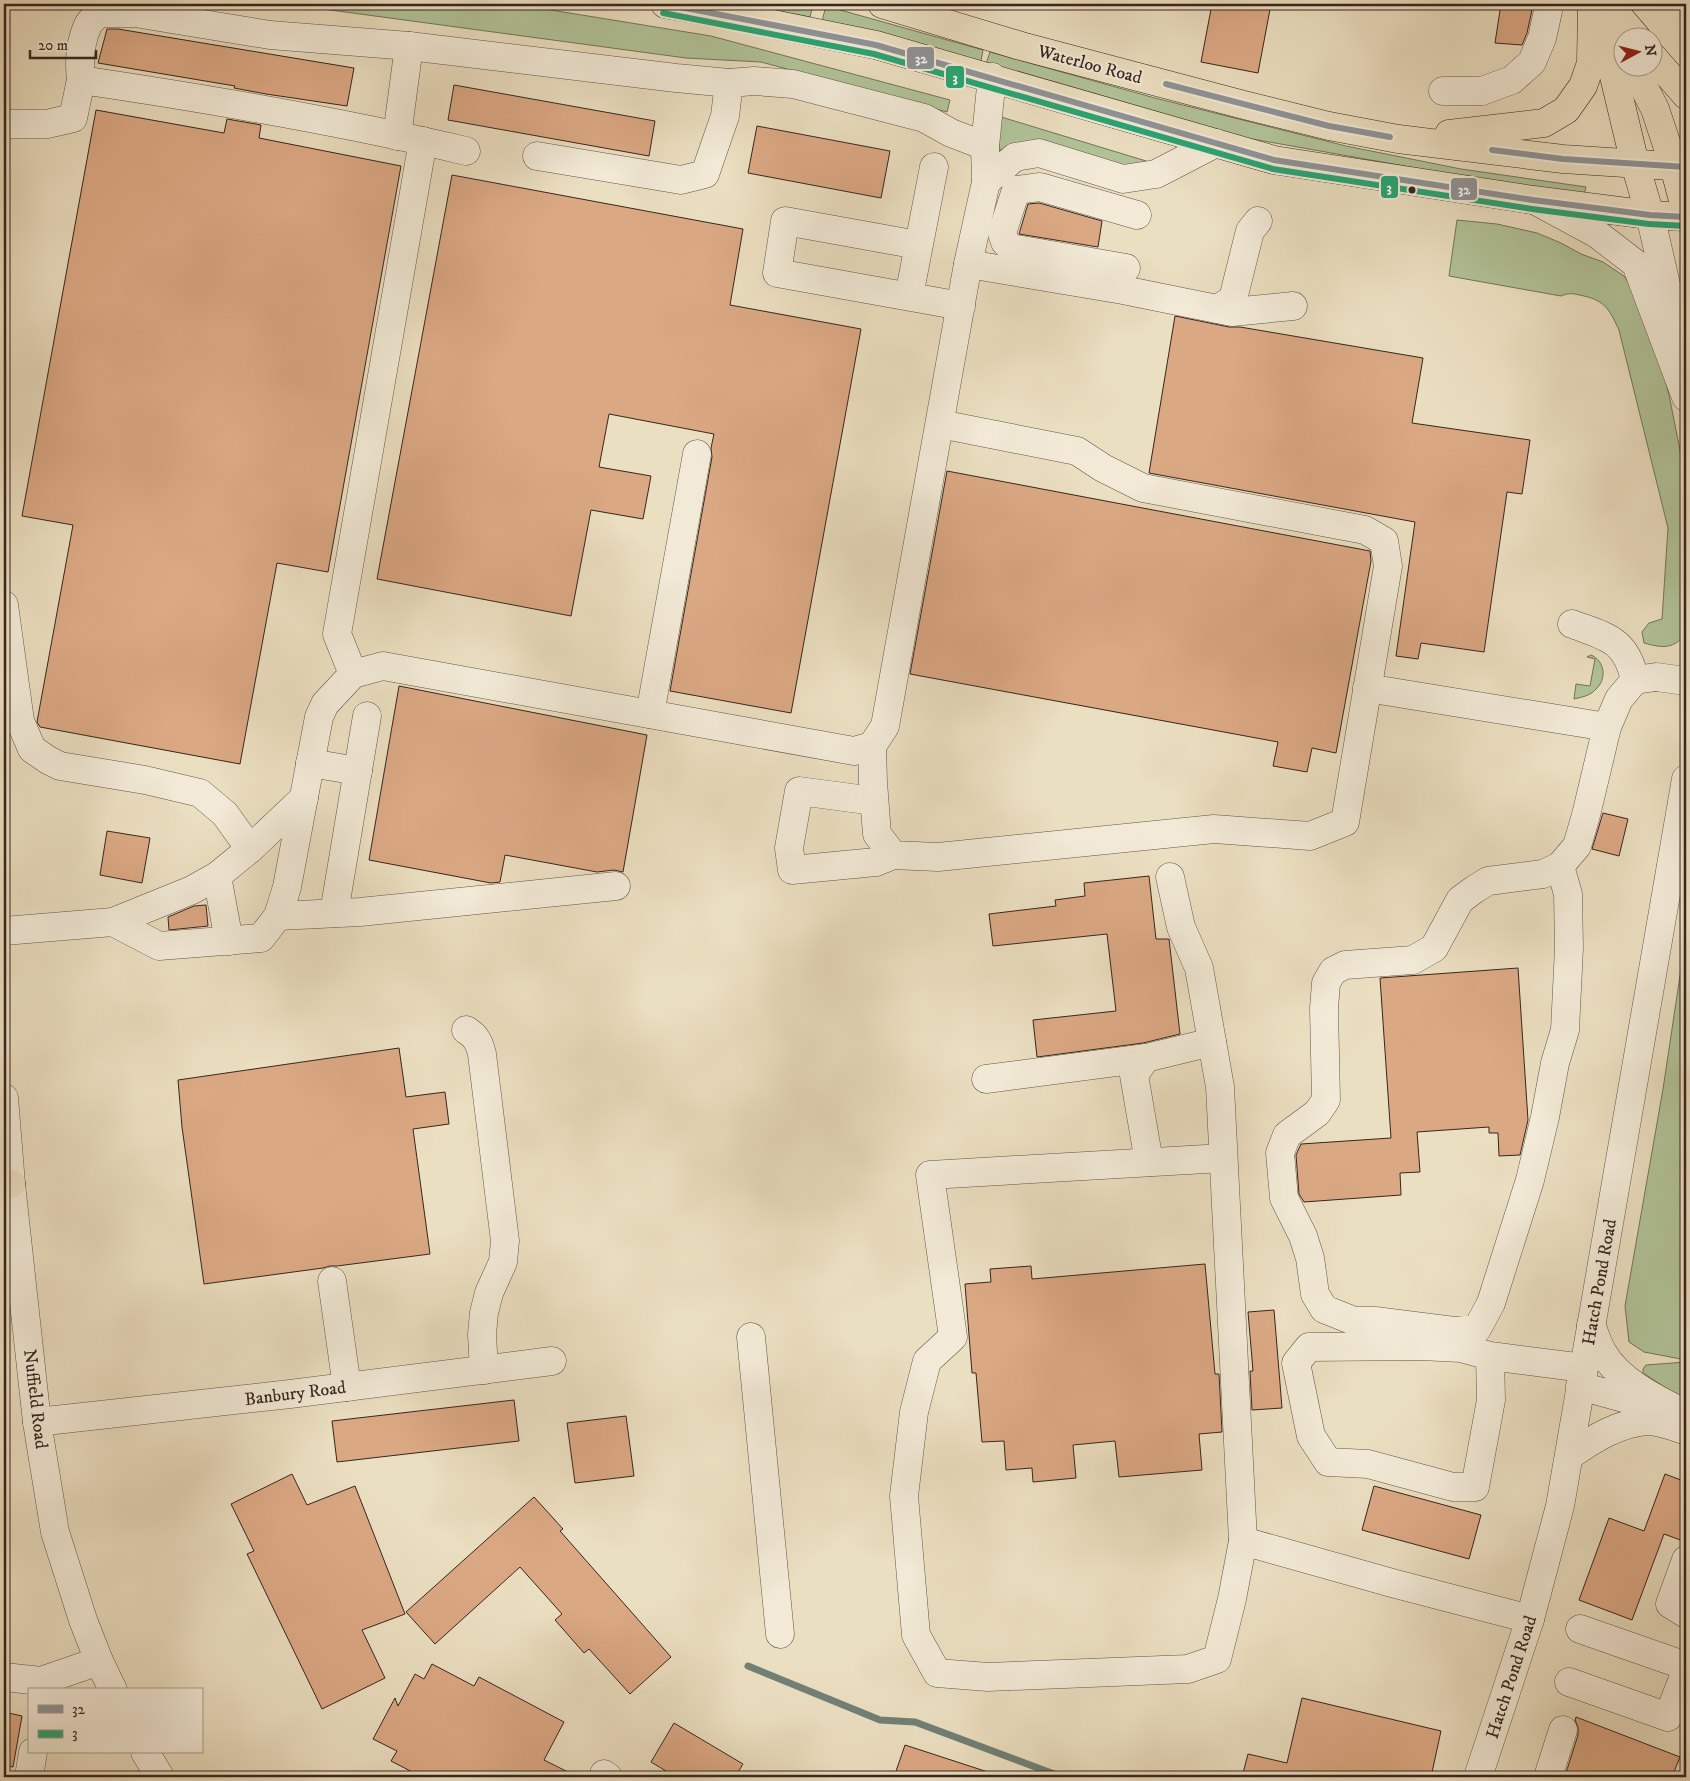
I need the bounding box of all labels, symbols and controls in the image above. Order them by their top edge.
scale bar [30,28,96,60]
north arrow [1612,28,1662,78]
text: 20 m [38,36,68,55]
street label: Waterloo Road [1034,40,1144,89]
text: N [1640,44,1660,58]
line badge: 32 [906,46,935,70]
text: 32 [915,50,928,68]
line badge: 3 [945,65,965,89]
text: 3 [952,69,958,87]
line badge: 3 [1380,175,1399,199]
line badge: 32 [1450,177,1478,201]
text: 3 [1386,179,1392,197]
text: 32 [1458,181,1471,199]
unlabelled marker [1407,185,1417,195]
street label: Hatch Pond Road [1578,1217,1622,1347]
street label: Nuffield Road [18,1348,52,1450]
street label: Banbury Road [243,1377,347,1411]
street label: Hatch Pond Road [1482,1613,1542,1742]
legend [28,1688,202,1754]
text: 32 [72,1700,86,1719]
text: 3 [72,1724,78,1743]

